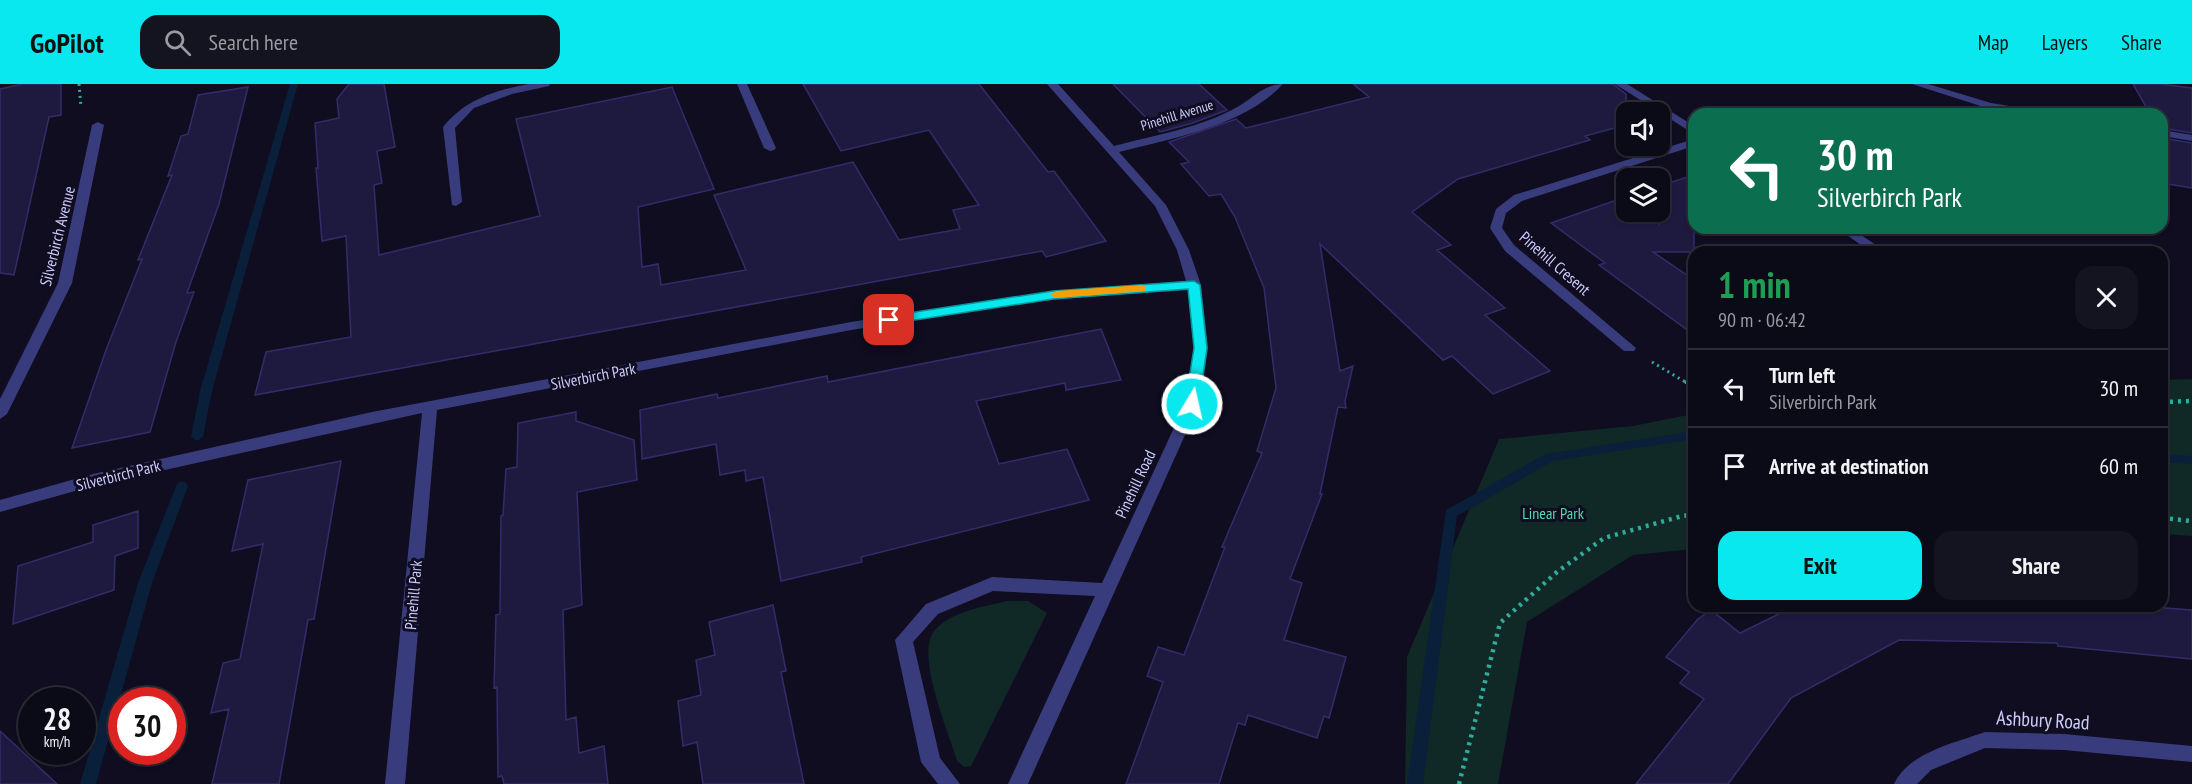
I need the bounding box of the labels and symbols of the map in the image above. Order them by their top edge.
street label: Pinehill Avenue [1139,95,1216,135]
street label: Silverbirch Avenue [35,184,79,288]
street label: Pinehill Cresent [1516,227,1595,300]
pin [863,294,914,345]
street label: Silverbirch Park [549,358,638,394]
position arrow [1160,372,1224,436]
street label: Pinehill Road [1111,447,1160,521]
street label: Silverbirch Park [74,455,163,495]
park label: Linear Park [1522,503,1585,523]
street label: Pinehill Park [400,559,426,630]
speed limit sign: 30 [108,687,186,765]
street label: Ashbury Road [1996,705,2090,735]

